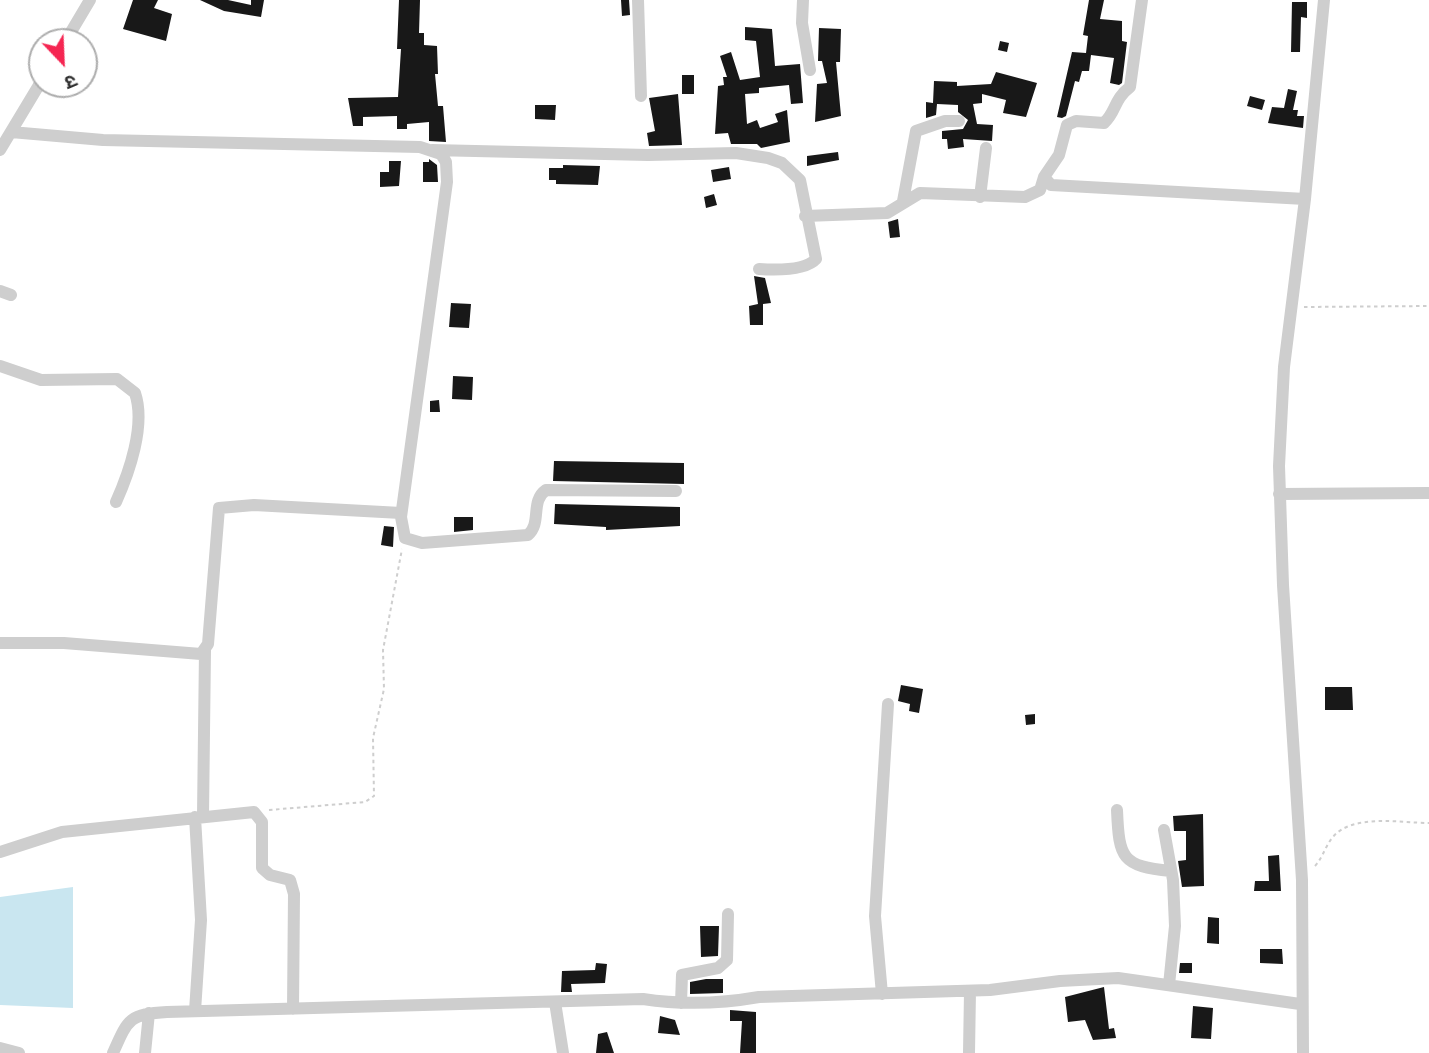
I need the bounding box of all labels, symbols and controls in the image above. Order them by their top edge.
north arrow [28,28,98,98]
text: उ [60,66,81,96]

